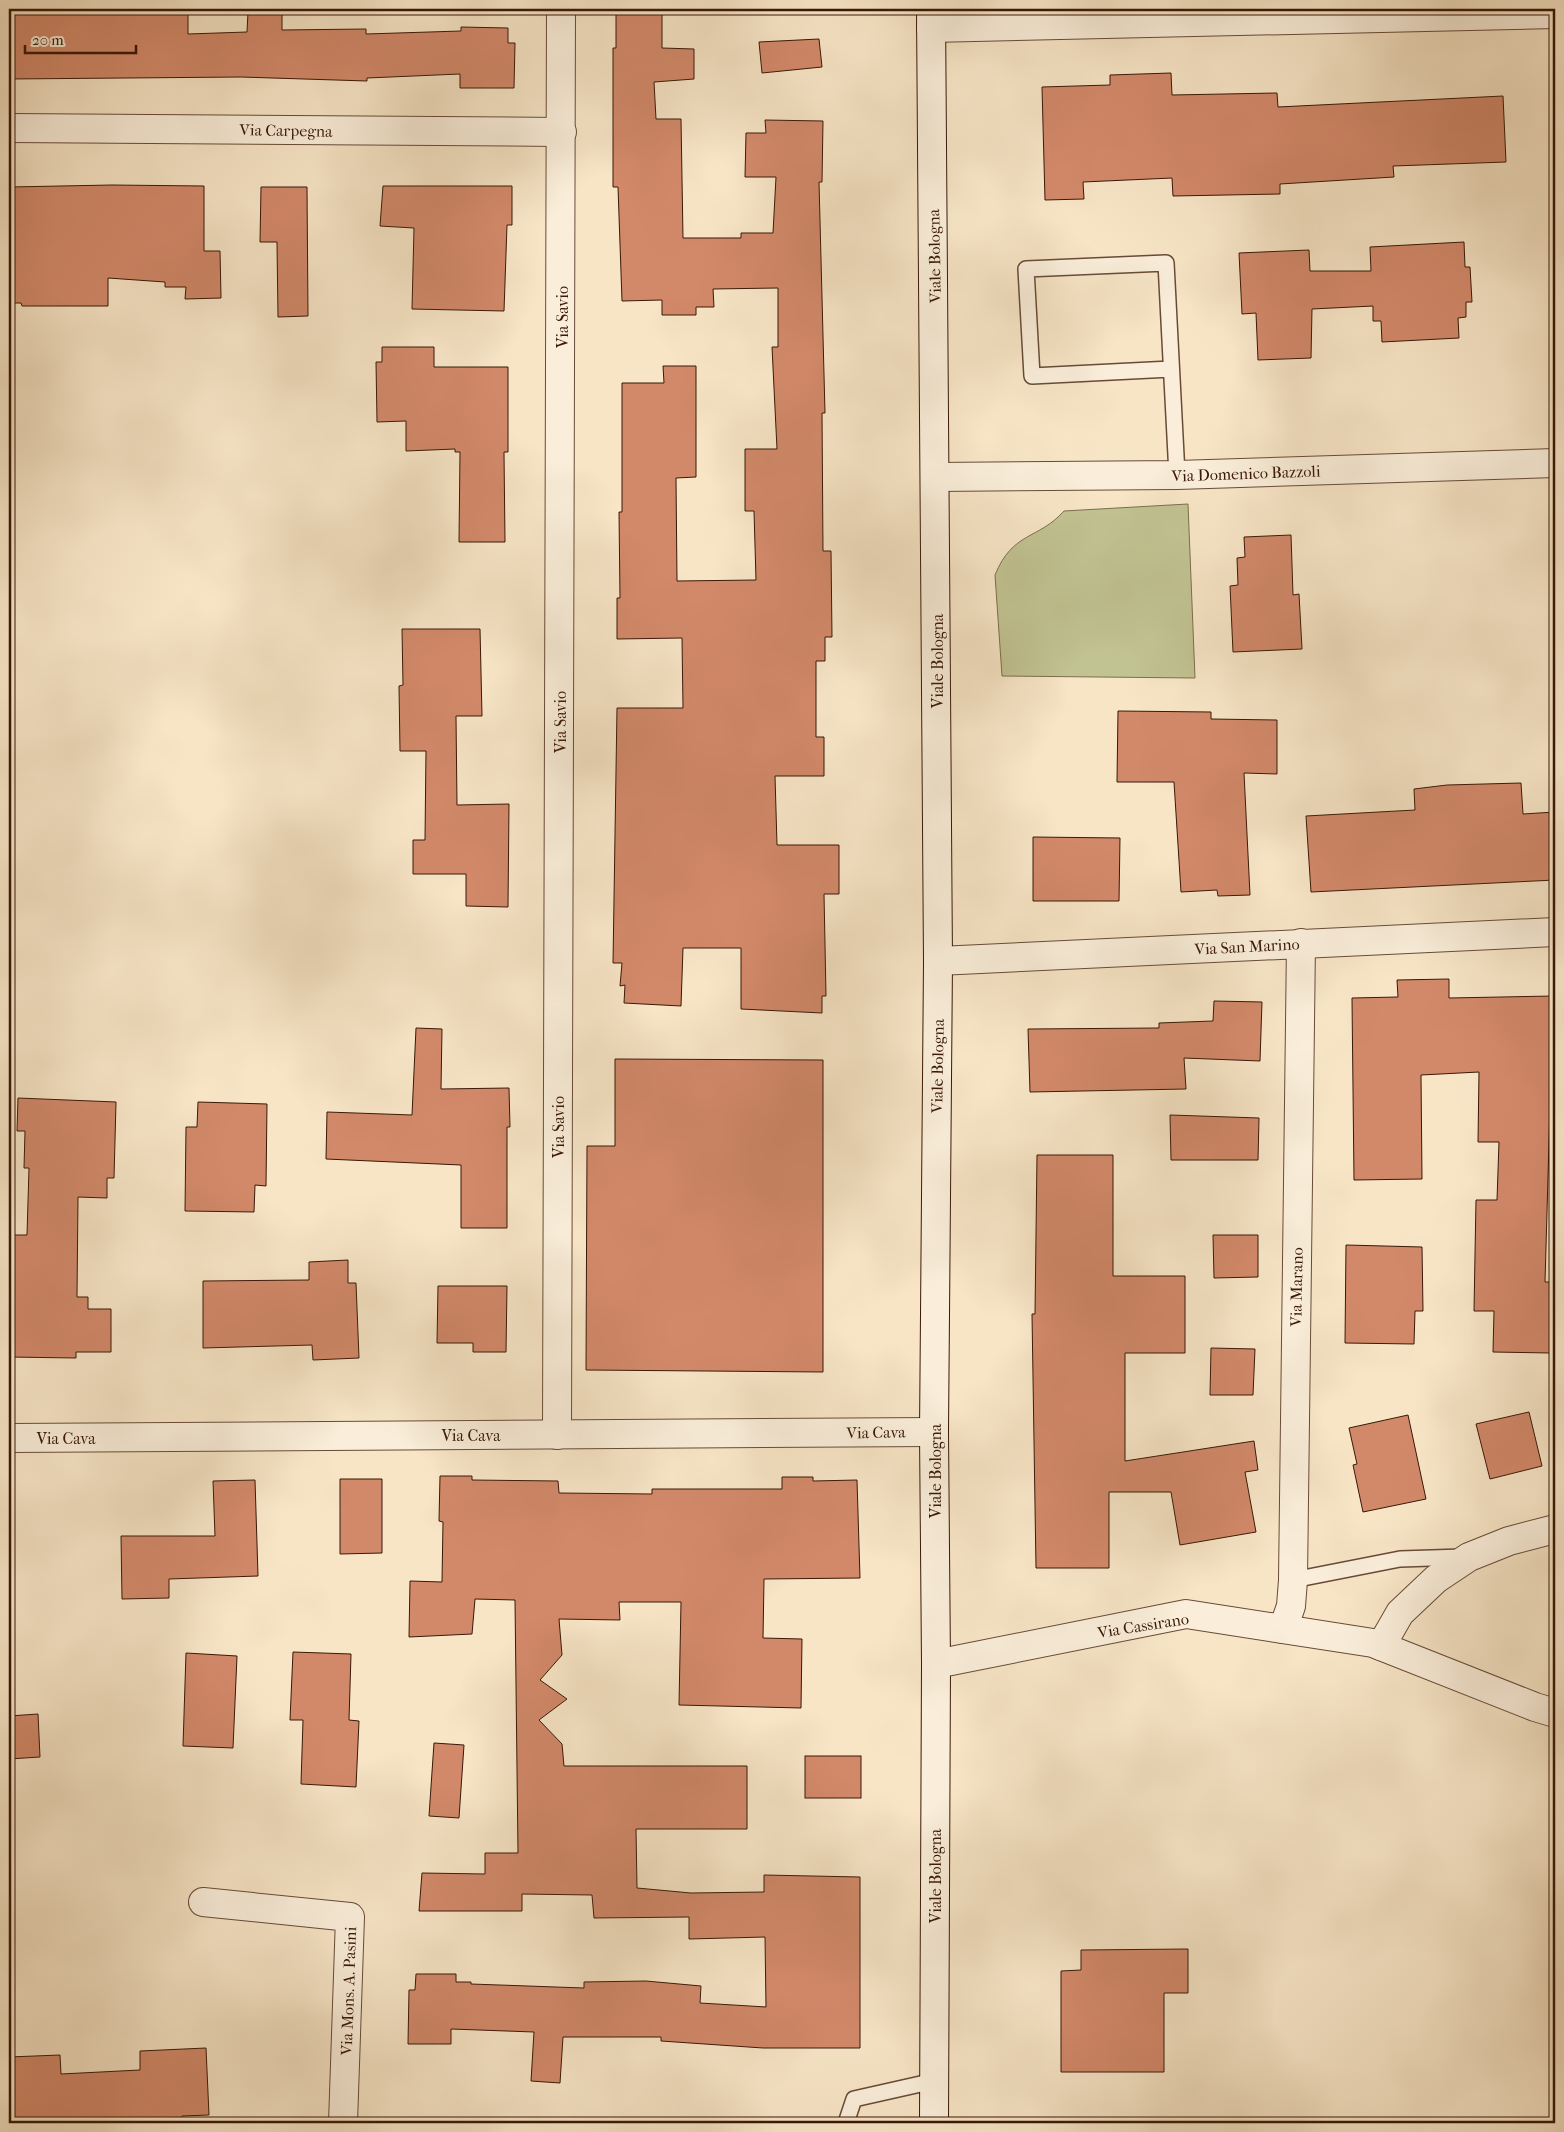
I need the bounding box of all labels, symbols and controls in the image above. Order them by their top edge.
scale bar [25,22,136,54]
text: 20 m [32,31,64,49]
street label: Via Carpegna [238,120,333,141]
street label: Viale Bologna [924,208,945,304]
street label: Via Savio [553,286,572,349]
street label: Via Domenico Bazzoli [1170,461,1321,486]
street label: Viale Bologna [928,613,947,709]
street label: Via Savio [551,691,570,754]
street label: Via San Marino [1193,934,1300,959]
street label: Viale Bologna [927,1018,948,1114]
street label: Via Savio [549,1096,568,1159]
street label: Via Marano [1286,1247,1307,1328]
street label: Via Cava [845,1422,906,1443]
street label: Viale Bologna [926,1423,945,1519]
street label: Via Cava [440,1426,501,1445]
street label: Via Cava [35,1429,96,1448]
street label: Via Cassirano [1095,1609,1190,1642]
street label: Viale Bologna [926,1828,945,1924]
street label: Via Mons. A. Pasini [337,1926,360,2057]

